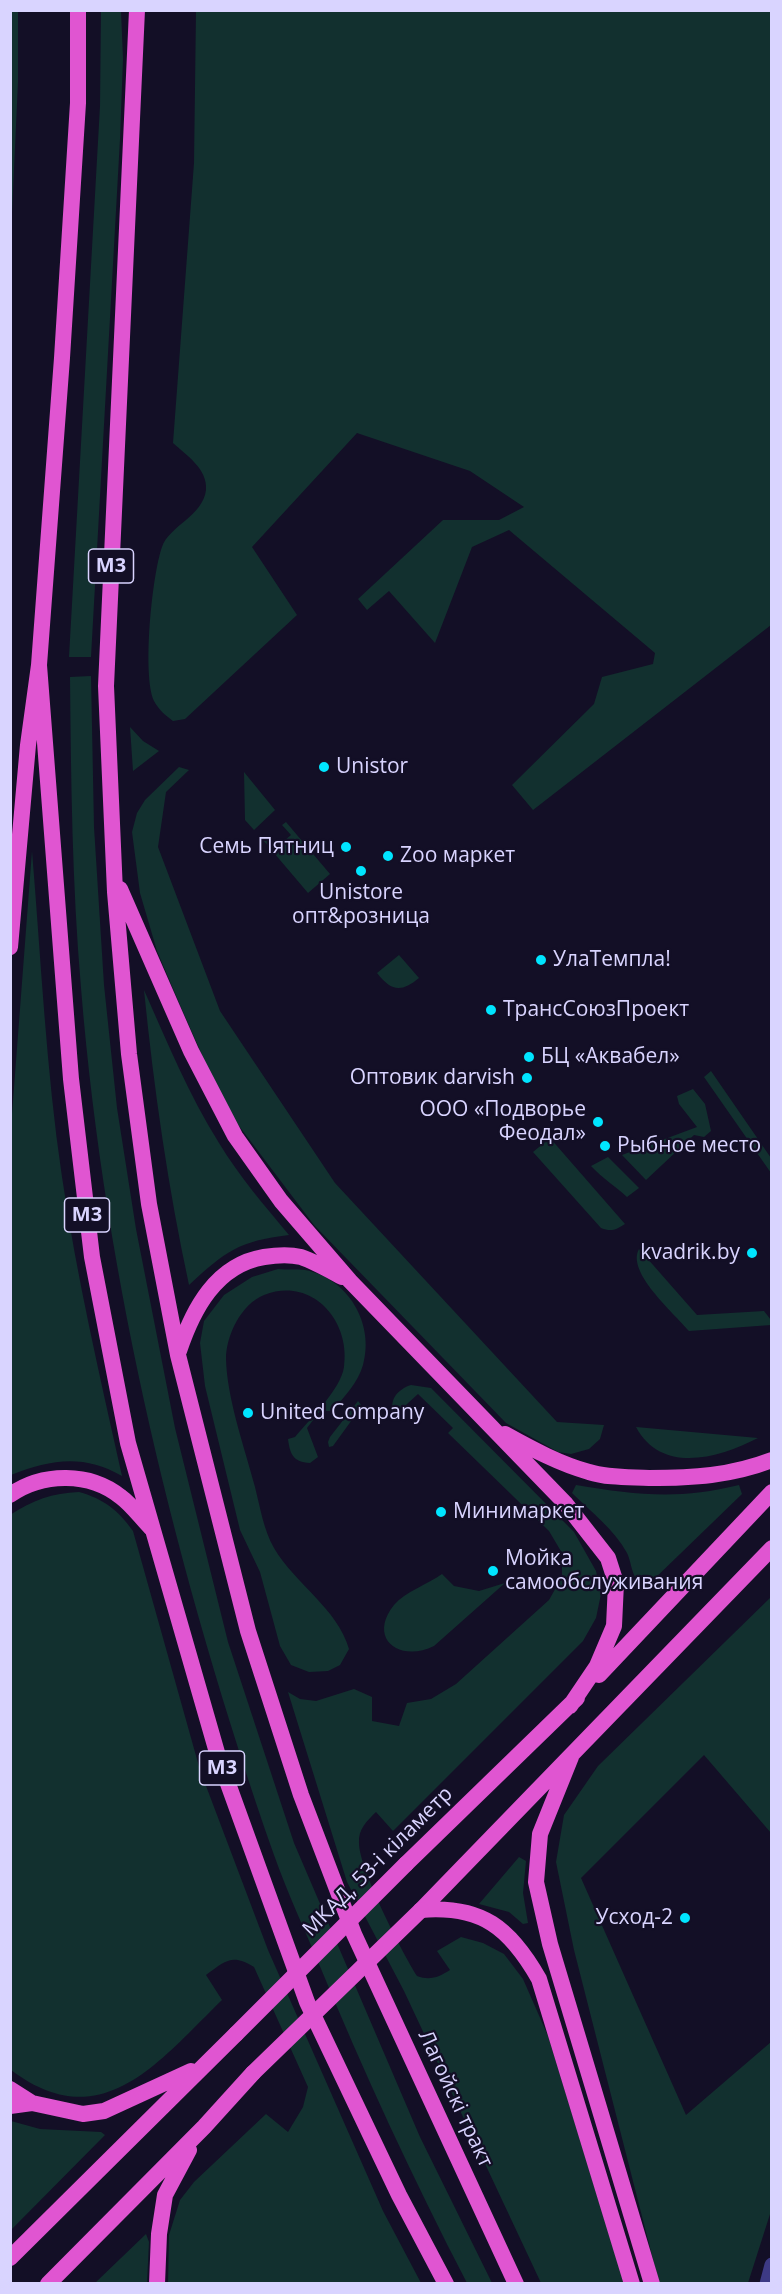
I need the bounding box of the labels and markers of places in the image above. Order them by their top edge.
place label: Unistor [336,754,408,780]
marker: Unistor [317,760,331,774]
place label: Семь Пятниц [199,834,334,860]
marker: Семь Пятниц [339,840,353,854]
place label: Zoo маркет [400,843,515,869]
marker: Zoo маркет [381,849,395,863]
marker: Unistore опт&розница [354,864,368,878]
place label: Unistore опт&розница [292,880,430,930]
place label: УлаТемпла! [553,947,671,973]
marker: УлаТемпла! [534,953,548,967]
place label: ТрансСоюзПроект [503,997,689,1023]
marker: ТрансСоюзПроект [484,1003,498,1017]
place label: БЦ «Аквабел» [541,1044,680,1070]
marker: БЦ «Аквабел» [522,1050,536,1064]
place label: Оптовик darvish [350,1065,515,1091]
marker: Оптовик darvish [520,1071,534,1085]
place label: ООО «Подворье Феодал» [419,1097,586,1147]
marker: ООО «Подворье Феодал» [591,1115,605,1129]
place label: Рыбное место [617,1133,761,1159]
marker: Рыбное место [598,1139,612,1153]
place label: kvadrik.by [640,1240,740,1266]
marker: kvadrik.by [745,1246,759,1260]
place label: United Company [260,1400,424,1426]
marker: United Company [241,1406,255,1420]
place label: Минимаркет [453,1499,584,1525]
marker: Минимаркет [434,1505,448,1519]
place label: Мойка самообслуживания [505,1546,703,1596]
marker: Мойка самообслуживания [486,1564,500,1578]
place label: Усход-2 [596,1905,673,1931]
marker: Усход-2 [678,1911,692,1925]

